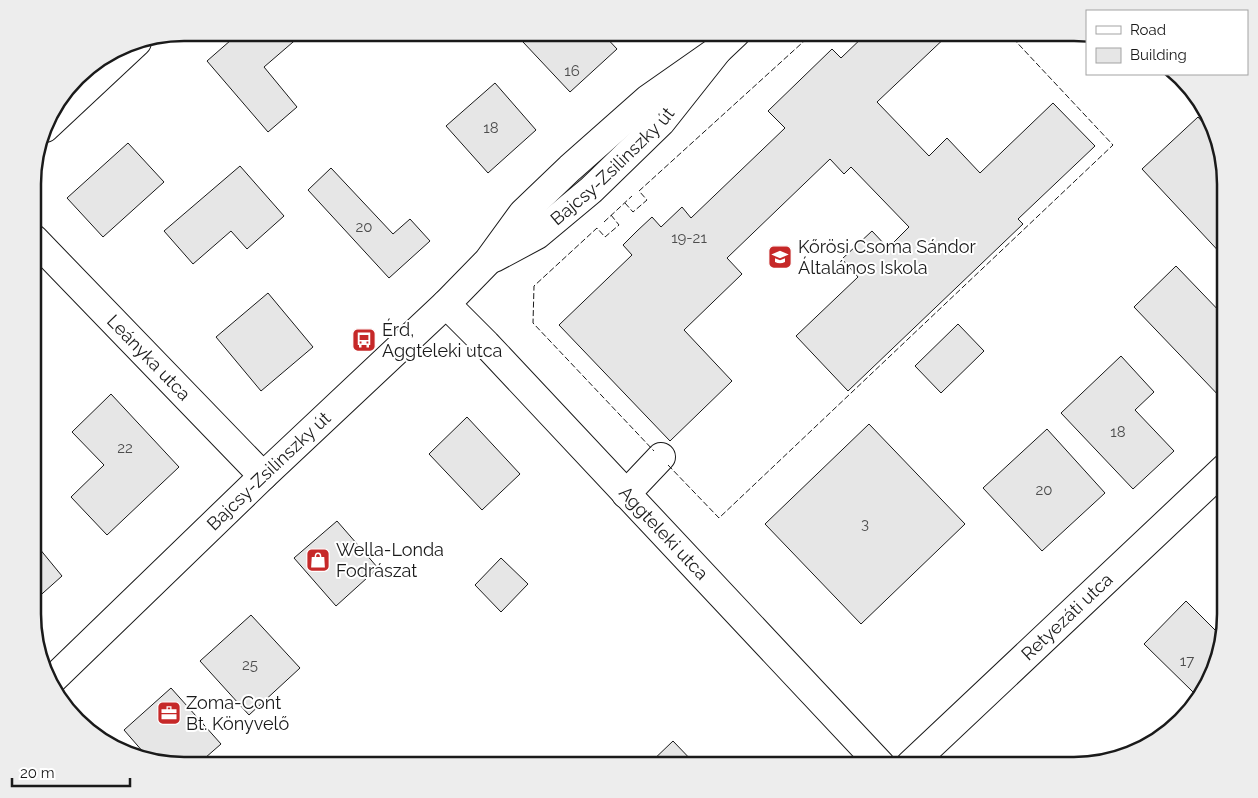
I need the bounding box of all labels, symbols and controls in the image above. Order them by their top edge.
legend [1086,10,1248,75]
text: Road [1130,21,1166,39]
text: Building [1130,46,1187,64]
house number: 16 [564,62,580,80]
street label: Bajcsy-Zsilinszky út [546,103,678,229]
house number: 18 [483,119,499,137]
house number: 20 [356,218,373,236]
house number: 19-21 [671,229,707,247]
place label: Kőrösi Csoma Sándor Általános Iskola [798,236,977,278]
school or university icon: Kőrösi Csoma Sándor Általános Iskola [767,244,793,270]
street label: Leányka utca [103,310,195,405]
place label: Érd, Aggteleki utca [382,318,502,361]
bus stop icon: Érd, Aggteleki utca [351,327,377,353]
street label: Bajcsy-Zsilinszky út [203,407,335,534]
house number: 18 [1110,423,1126,441]
house number: 22 [117,439,133,457]
house number: 20 [1036,481,1053,499]
street label: Aggteleki utca [615,482,713,584]
house number: 3 [861,515,869,533]
place label: Wella-Londa Fodrászat [336,539,444,581]
shop icon: Wella-Londa Fodrászat [305,547,331,573]
street label: Retyezáti utca [1017,569,1117,664]
house number: 17 [1180,652,1194,670]
house number: 25 [242,656,258,674]
place label: Zoma-Cont Bt. Könyvelő [186,692,289,734]
office icon: Zoma-Cont Bt. Könyvelő [156,700,182,726]
scale bar [12,756,130,788]
text: 20 m [20,764,55,782]

